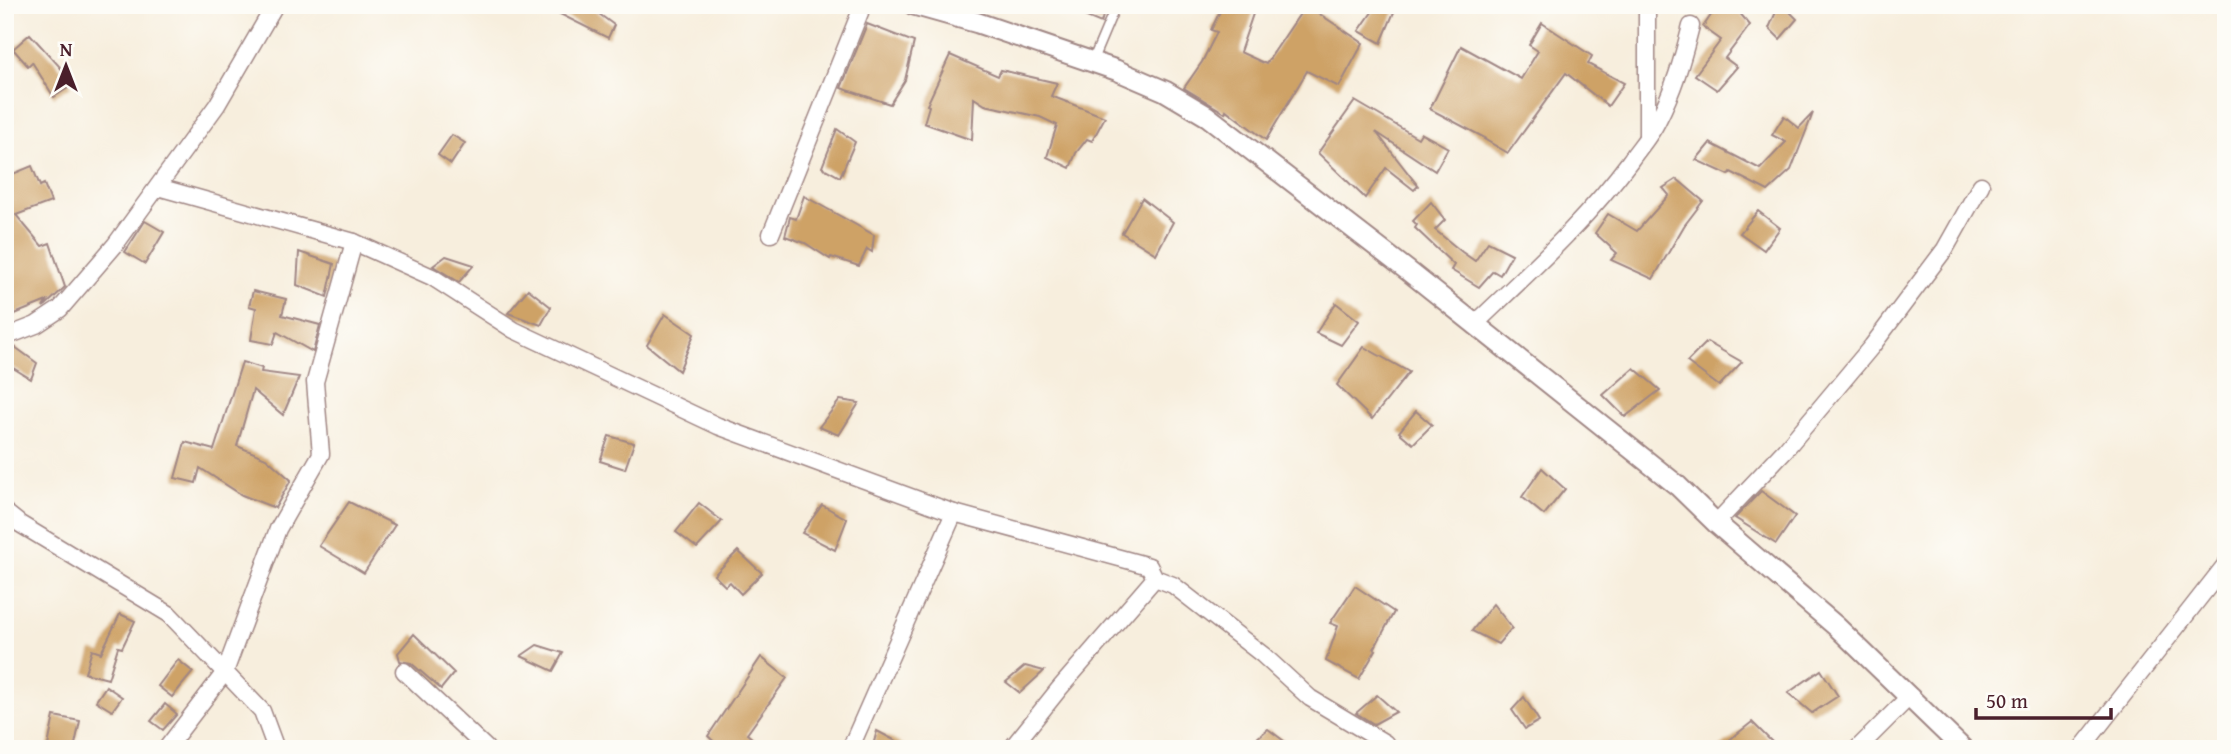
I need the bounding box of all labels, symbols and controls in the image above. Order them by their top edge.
north arrow [32,32,102,102]
text: N [60,35,73,63]
scale bar [1976,677,2110,721]
text: 50 m [1986,685,2028,716]

